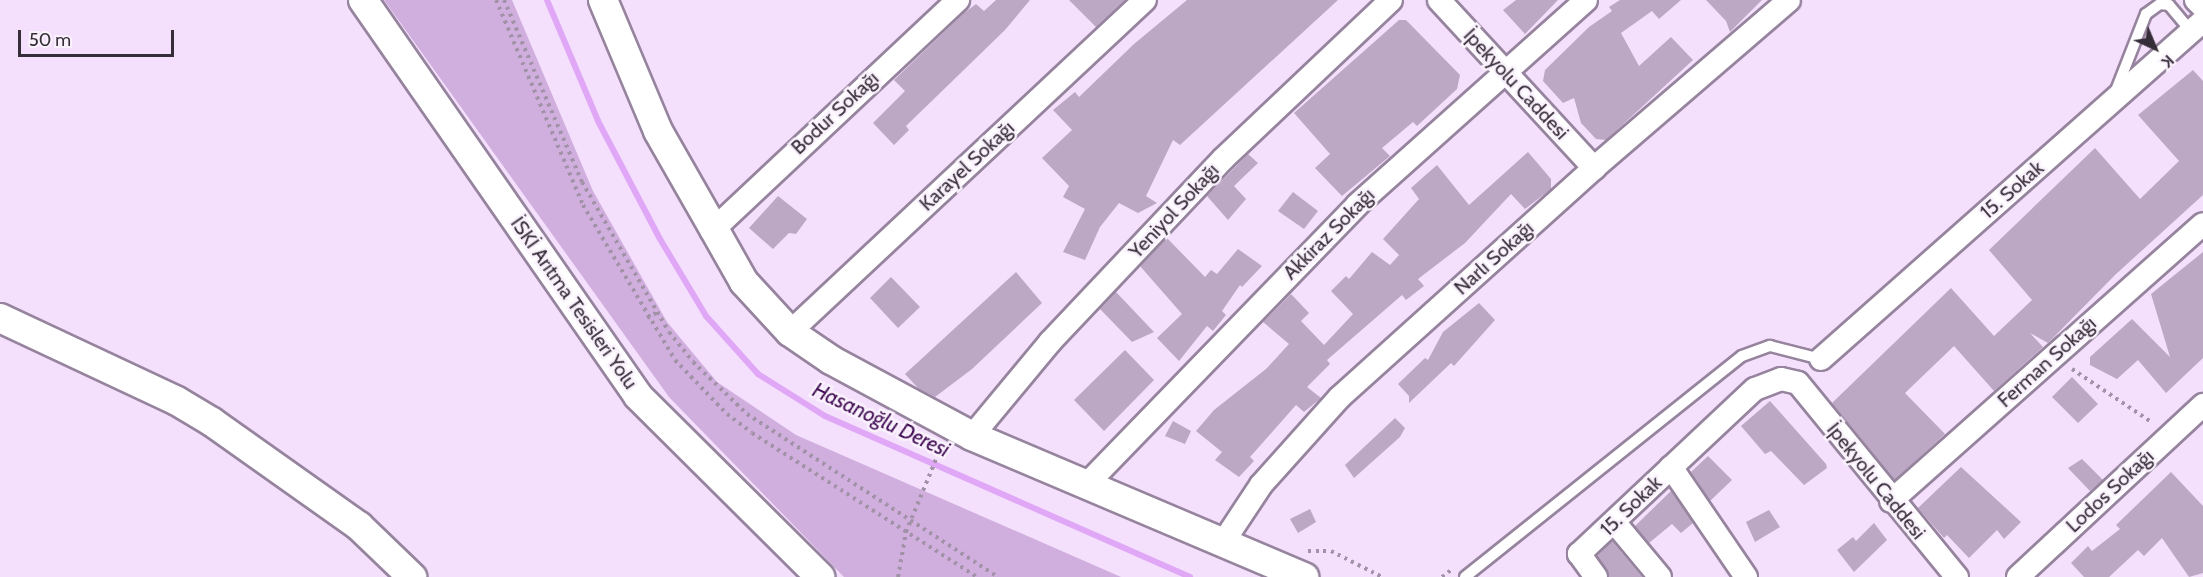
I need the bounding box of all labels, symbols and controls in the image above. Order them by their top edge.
scale bar [21,18,177,56]
north arrow [2125,18,2185,78]
street label: İpekyolu Caddesi [1458,24,1574,144]
text: 50 m [29,29,71,51]
text: K [2158,51,2178,72]
street label: Bodur Sokağı [786,66,884,160]
street label: Karayel Sokağı [915,116,1019,216]
street label: 15. Sokak [1975,156,2049,224]
street label: Yeniyol Sokağı [1124,159,1224,263]
street label: Akkiraz Sokağı [1278,183,1380,285]
street label: İSKİ Arıtma Tesisleri Yolu [505,212,643,394]
street label: Narlı Sokağı [1449,216,1539,300]
street label: Ferman Sokağı [1993,311,2101,413]
water label: Hasanoğlu Deresi [809,377,953,463]
street label: İpekyolu Caddesi [1822,418,1930,544]
street label: Lodos Sokağı [2061,444,2159,538]
street label: 15. Sokak [1595,471,1667,541]

